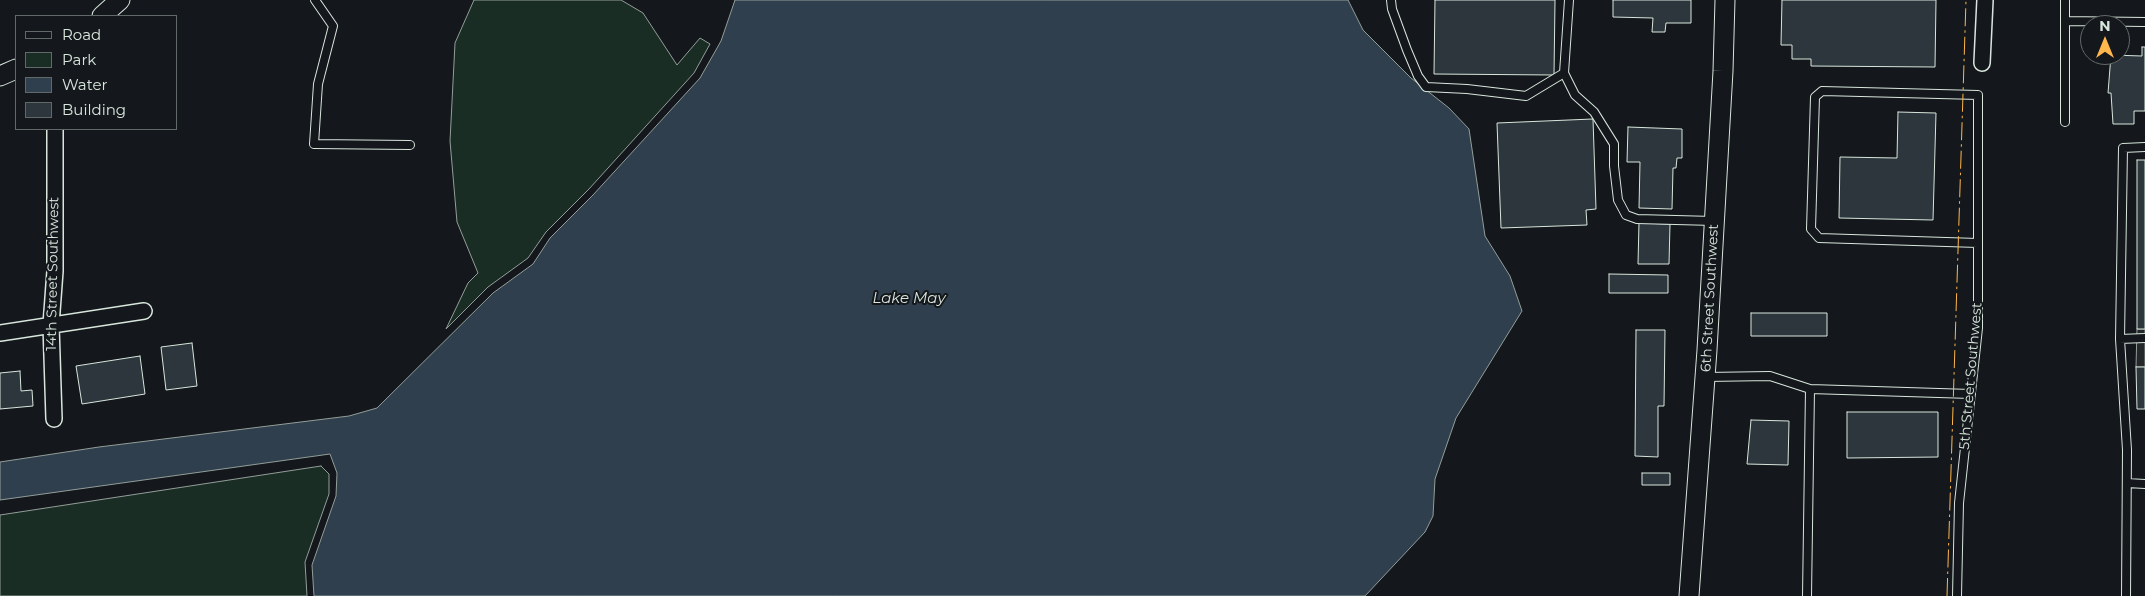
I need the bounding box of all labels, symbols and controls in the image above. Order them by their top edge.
legend [15,15,178,130]
north arrow [2080,15,2130,65]
text: N [2099,17,2111,35]
text: Road [62,25,101,44]
text: Park [62,50,96,69]
text: Water [62,75,108,94]
text: Building [62,100,126,119]
street label: 14th Street Southwest [43,197,63,351]
street label: 6th Street Southwest [1698,224,1722,372]
water label: Lake May [872,290,946,308]
street label: 5th Street Southwest [1956,302,1986,450]

